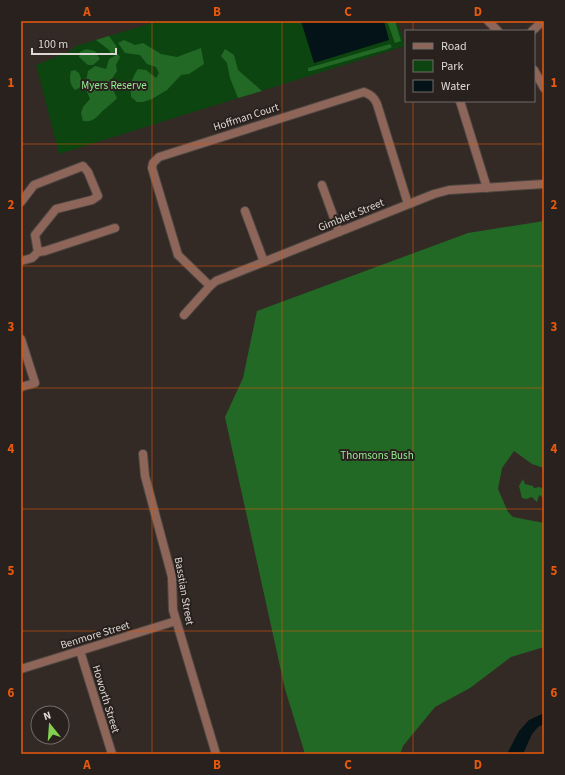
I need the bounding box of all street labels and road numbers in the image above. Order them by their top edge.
street label: Hoffman Court [211,99,281,135]
street label: Gimblett Street [316,195,386,235]
street label: Basstian Street [171,556,197,626]
street label: Benmore Street [58,617,132,653]
street label: Howorth Street [89,663,124,735]

